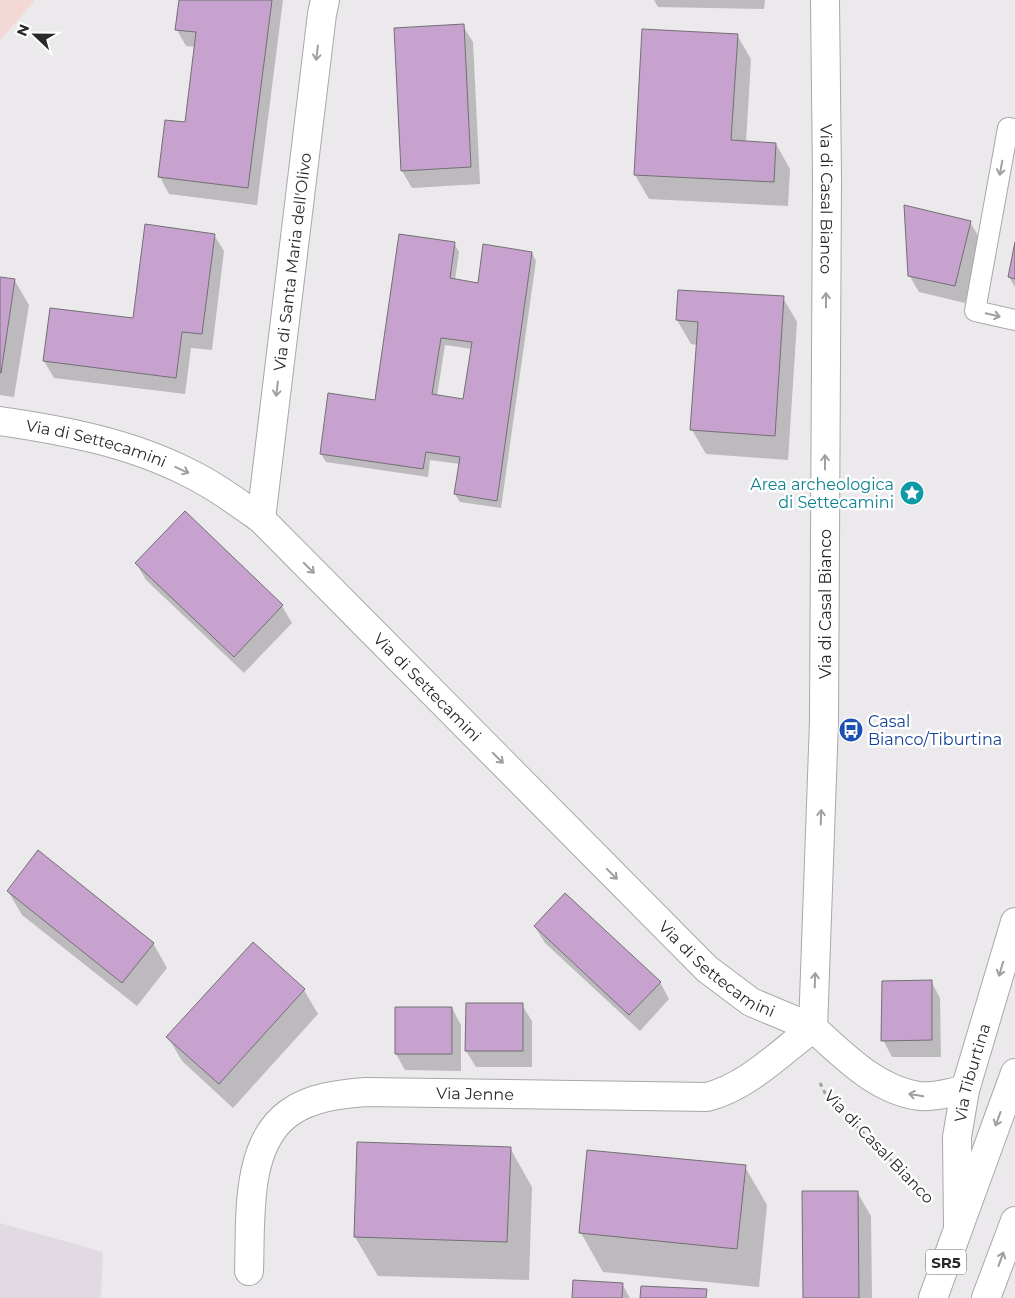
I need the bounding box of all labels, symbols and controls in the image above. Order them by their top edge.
north arrow [10,10,60,60]
text: N [12,22,33,39]
one-way arrow [312,45,322,61]
street label: Via di Casal Bianco [817,124,837,274]
street label: Via di Santa Maria dell'Olivo [269,152,315,372]
one-way arrow [995,160,1005,176]
one-way arrow [821,292,831,308]
one-way arrow [984,311,1000,320]
one-way arrow [272,380,282,396]
street label: Via di Settecamini [25,416,170,471]
one-way arrow [821,454,830,470]
one-way arrow [174,465,189,475]
place label: Area archeologica di Settecamini [750,475,894,512]
place icon: Area archeologica di Settecamini [899,480,925,506]
street label: Via di Casal Bianco [816,529,835,679]
one-way arrow [303,562,316,574]
street label: Via di Settecamini [370,629,485,745]
place label: Casal Bianco/Tiburtina [868,712,1002,749]
bus stop icon: Casal Bianco/Tiburtina [838,717,864,743]
one-way arrow [492,752,504,764]
one-way arrow [817,809,826,825]
one-way arrow [606,867,618,880]
street label: Via di Settecamini [655,917,778,1021]
one-way arrow [995,960,1005,976]
one-way arrow [810,972,819,988]
street label: Via Tiburtina [950,1021,994,1124]
street label: Via Jenne [436,1084,514,1104]
street label: Via di Casal Bianco [820,1086,938,1208]
one-way arrow [909,1089,925,1099]
one-way arrow [993,1111,1002,1126]
road number: SR5 [926,1250,966,1274]
one-way arrow [997,1252,1006,1268]

